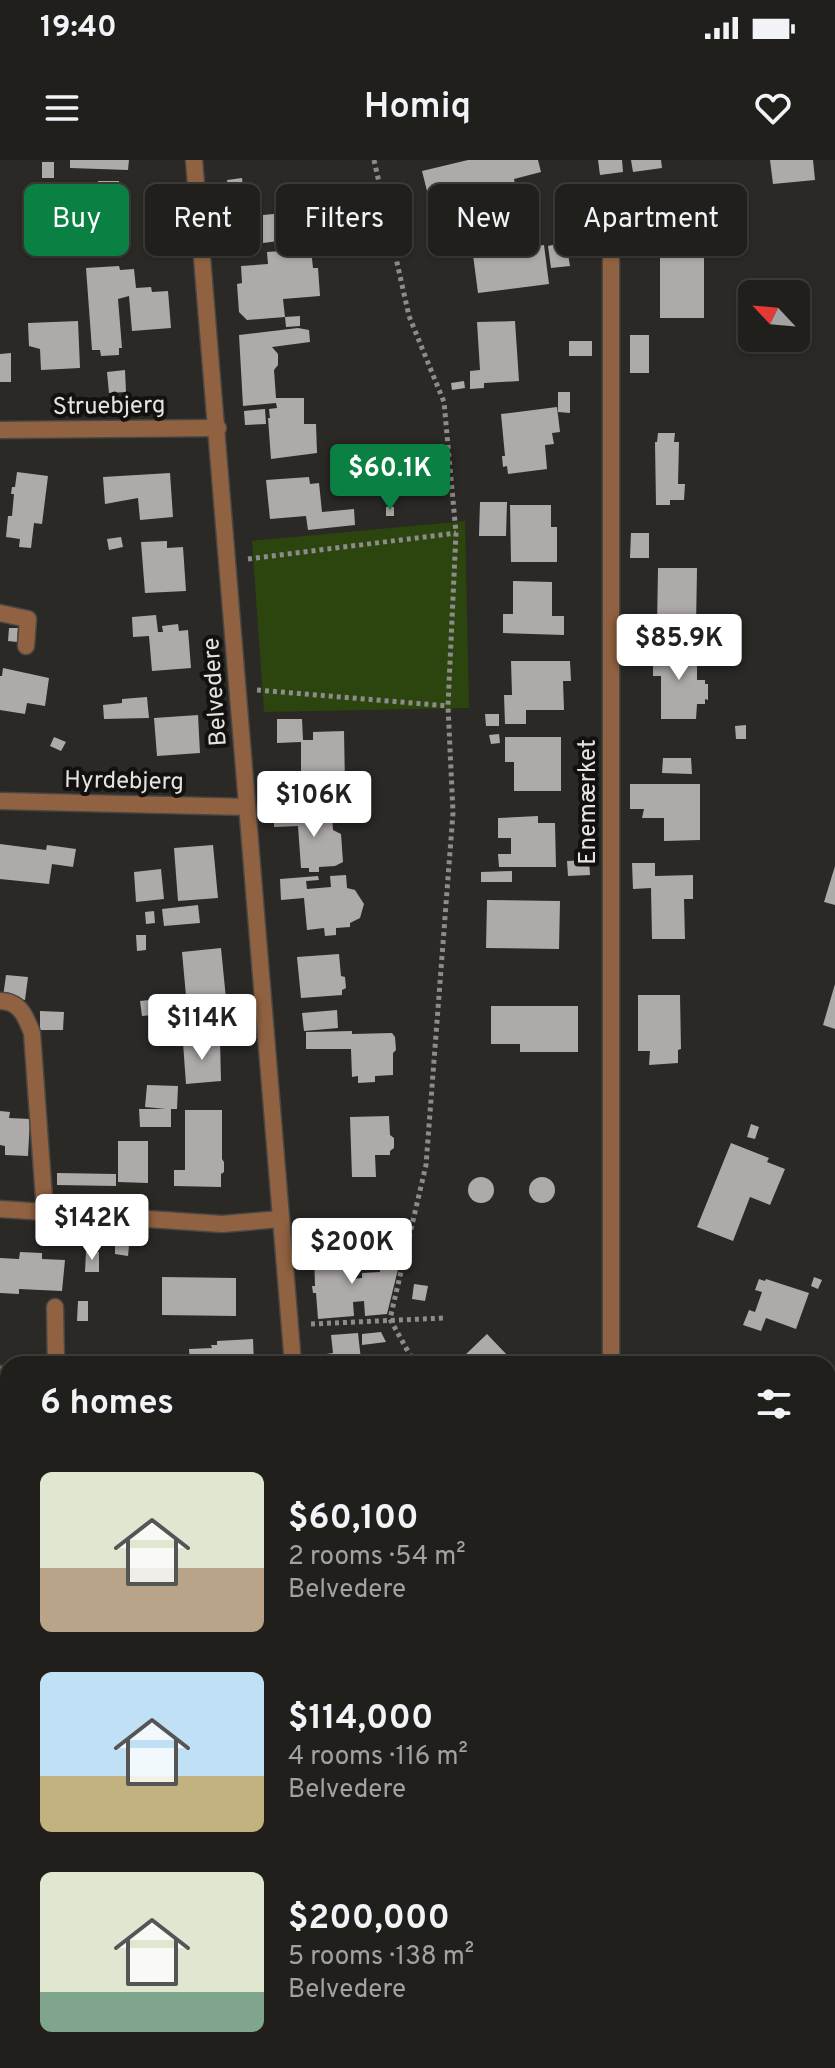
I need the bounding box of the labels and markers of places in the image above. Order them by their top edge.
pin: $60.1K [325,444,455,512]
pin: $85.9K [614,614,744,682]
pin: $106K [258,771,370,839]
pin: $114K [146,994,258,1062]
pin: $142K [36,1194,148,1262]
pin: $200K [296,1218,408,1286]

